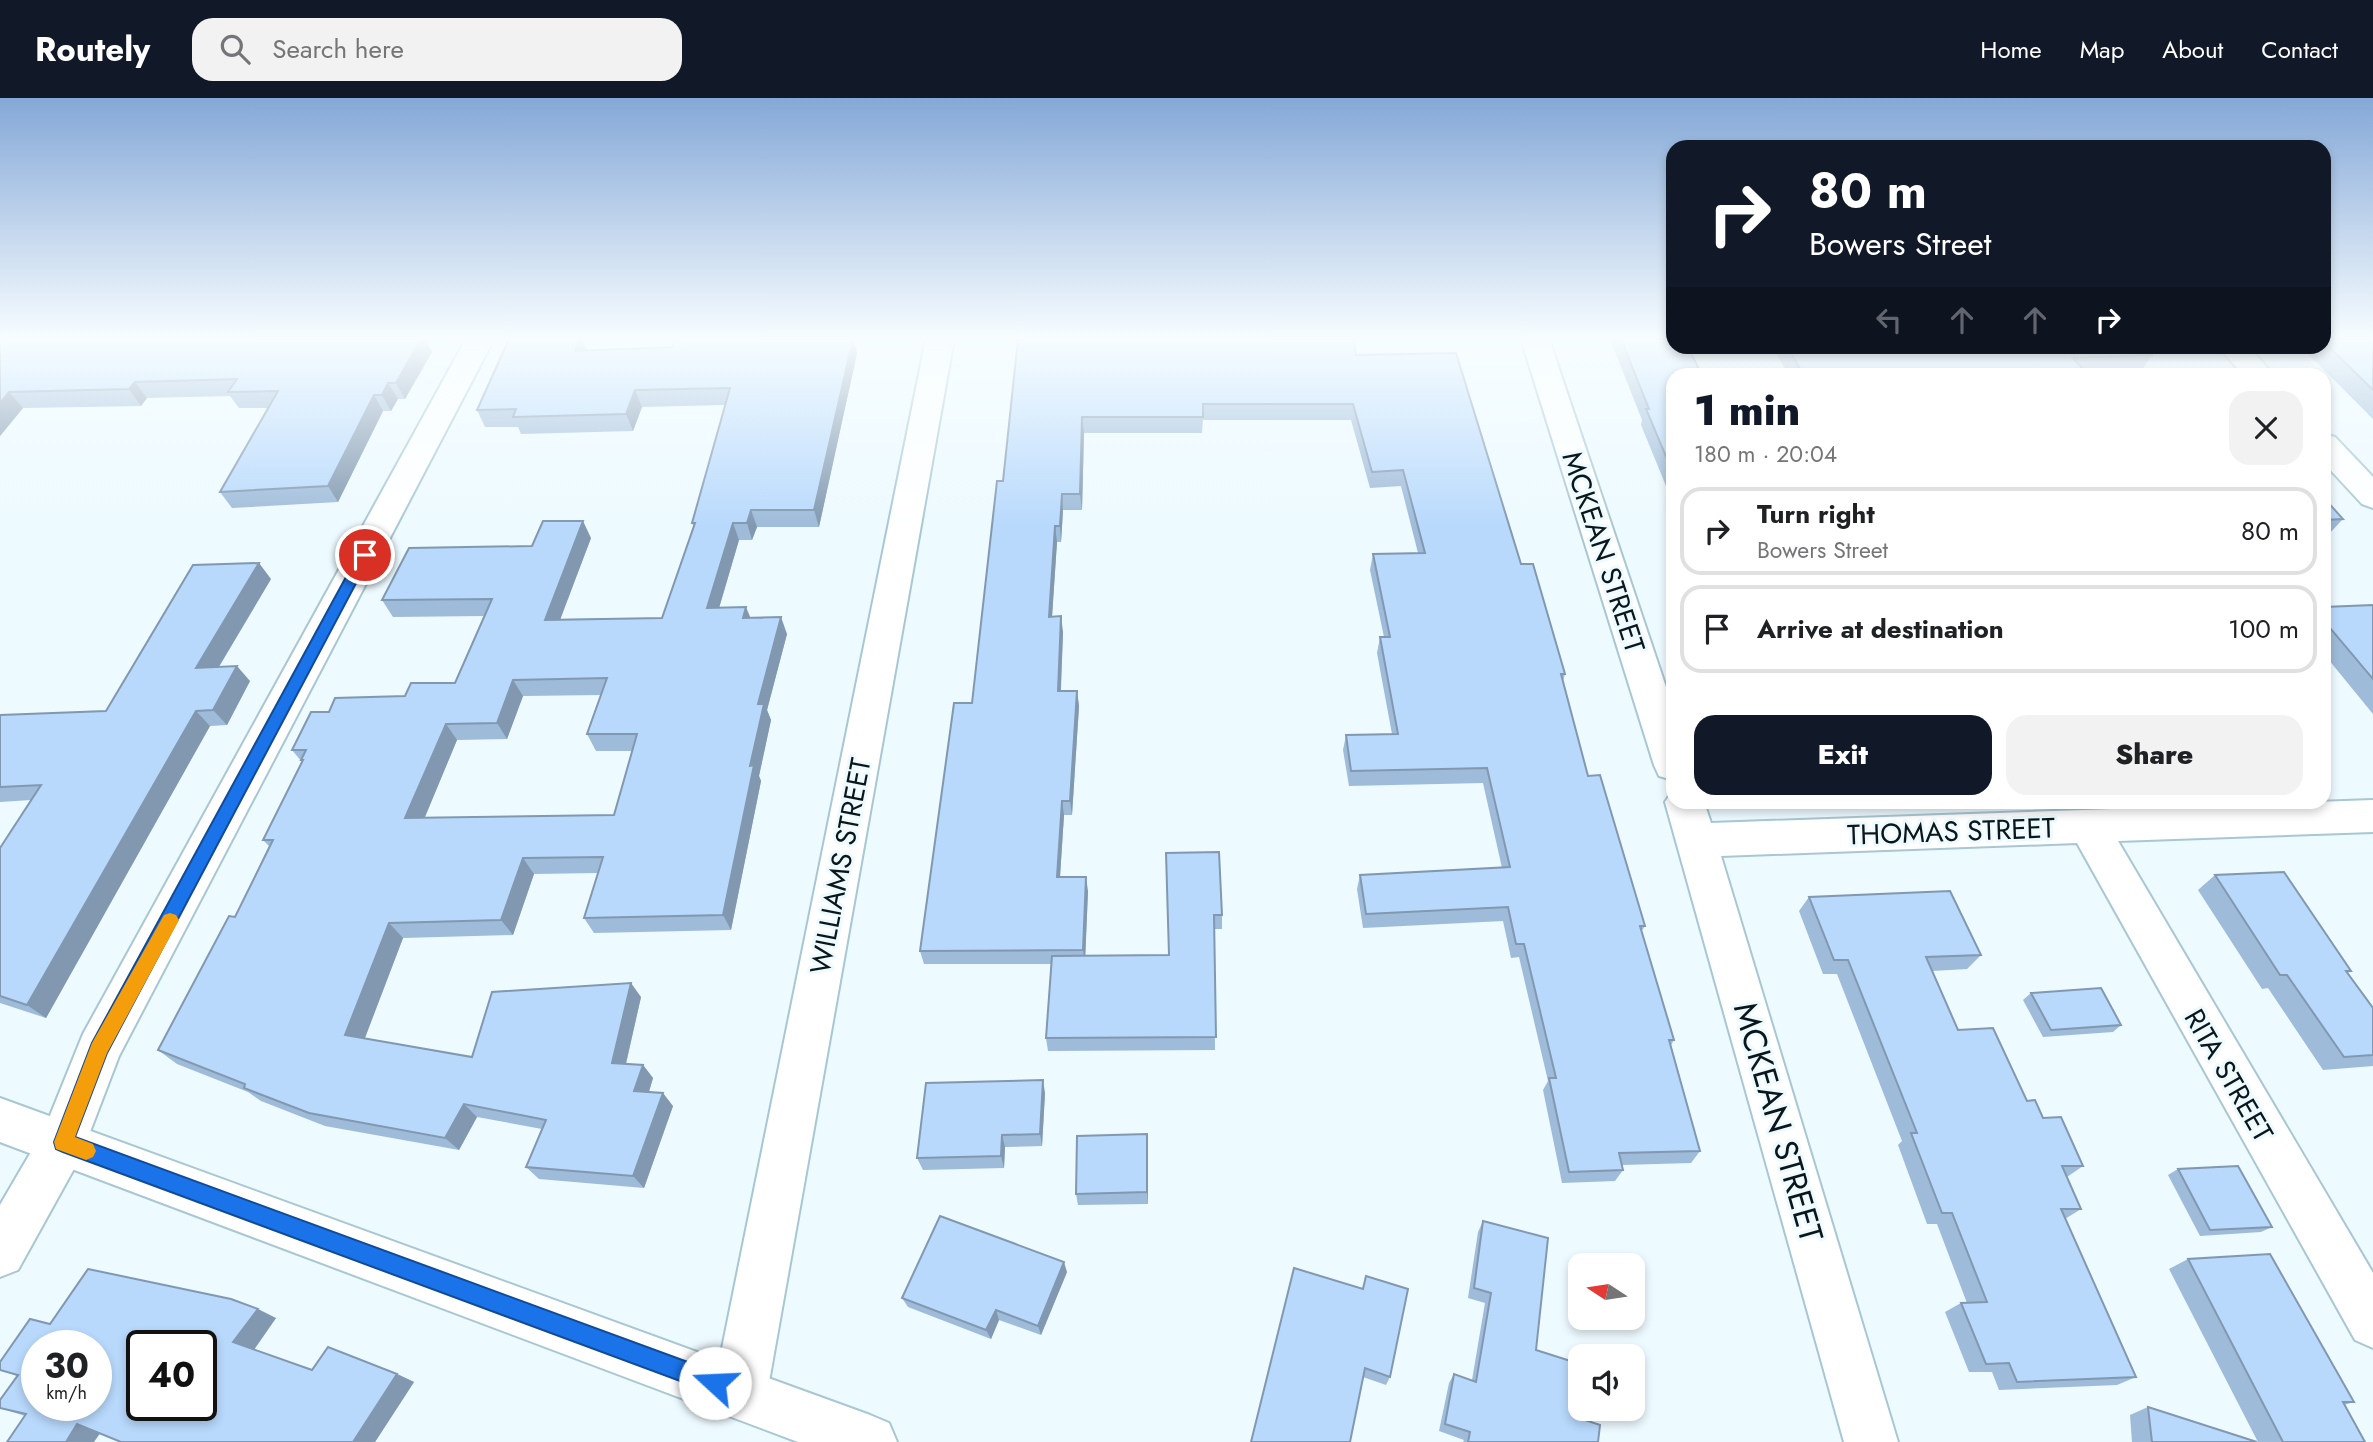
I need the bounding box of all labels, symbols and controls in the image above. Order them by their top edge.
search box [192,18,682,81]
text: Routely [35,26,150,73]
icon: search [216,30,254,68]
text: Search here [272,30,404,68]
text: Home [1980,32,2042,67]
text: Map [2080,32,2124,67]
text: About [2162,32,2223,67]
text: Contact [2261,32,2338,67]
text: 80 m [1809,156,1927,226]
icon: right [1694,168,1785,259]
text: Bowers Street [1809,221,1991,267]
icon: left [1870,301,1908,339]
icon: ahead [1943,301,1981,339]
icon: ahead [2016,301,2054,339]
icon: right [2089,301,2127,339]
text: 1 min [1694,380,1800,441]
button: close [2229,391,2303,465]
text: 180 m · 20:04 [1694,437,1837,471]
street label: MCKEAN STREET [1552,446,1655,658]
text: Turn right [1757,495,1875,533]
icon: right [1698,512,1736,550]
text: 80 m [2241,512,2299,550]
pin [335,525,395,585]
text: Bowers Street [1757,533,1888,567]
icon: arrive [346,536,384,574]
icon: arrive [1698,610,1736,648]
text: Arrive at destination [1757,610,2004,648]
text: 100 m [2228,610,2299,648]
button: Exit [1694,715,1992,795]
button: Share [2006,715,2303,795]
street label: WILLIAMS STREET [799,754,882,978]
street label: THOMAS STREET [1846,807,2056,856]
street label: MCKEAN STREET [1722,997,1835,1248]
street label: RITA STREET [2174,1001,2283,1149]
north arrow [1568,1253,1645,1330]
map controls [1568,1253,1645,1421]
speed limit sign: 40 [126,1330,217,1421]
text: 30 [44,1341,89,1391]
button: sound [1568,1344,1645,1421]
position arrow [678,1346,752,1420]
text: km/h [46,1380,87,1406]

